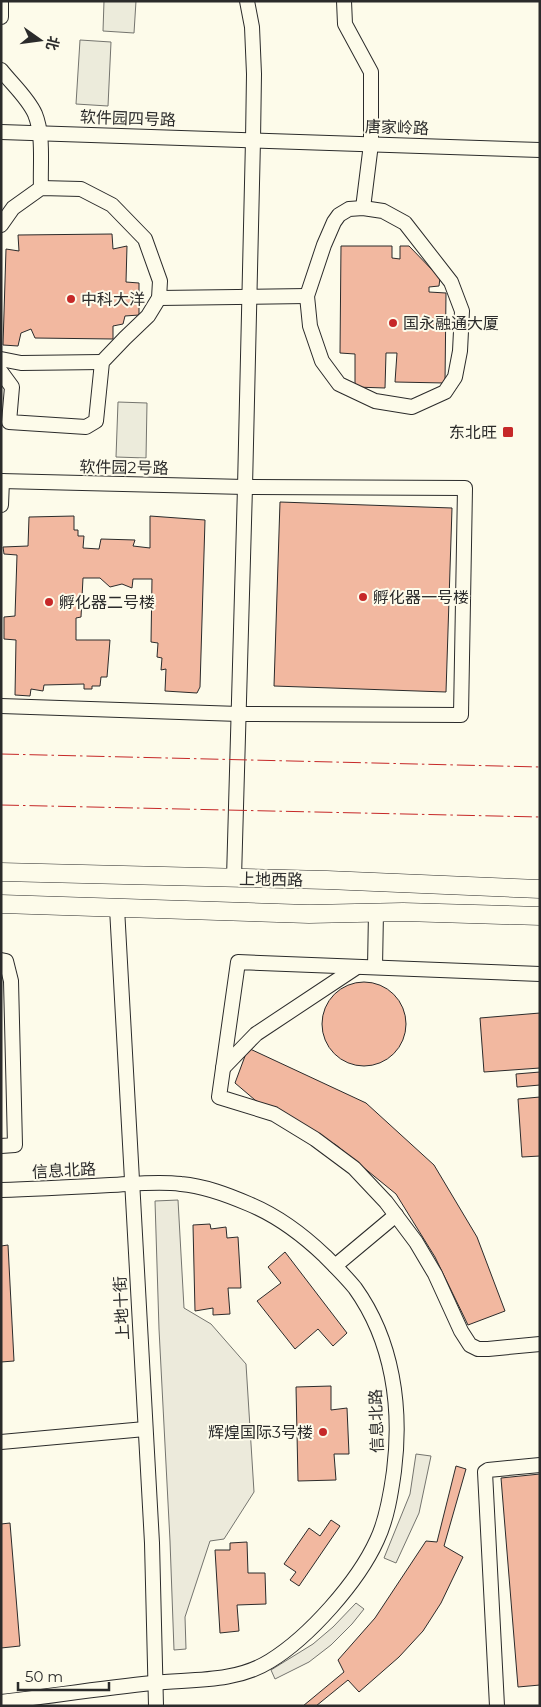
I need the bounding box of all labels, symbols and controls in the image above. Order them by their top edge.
north arrow [15,15,65,65]
text: 北 [42,34,63,52]
street label: 软件园四号路 [80,107,176,130]
street label: 唐家岭路 [365,117,429,138]
place label: 中科大洋 [81,290,145,309]
marker: 中科大洋 [65,293,77,305]
place label: 国永融通大厦 [403,314,499,333]
marker: 国永融通大厦 [387,317,399,329]
place label: 东北旺 [449,423,497,442]
marker: 东北旺 [501,425,515,439]
street label: 软件园2号路 [79,457,169,478]
place label: 孵化器一号楼 [373,588,469,607]
marker: 孵化器一号楼 [357,591,369,603]
place label: 孵化器二号楼 [59,593,155,612]
marker: 孵化器二号楼 [43,596,55,608]
street label: 上地西路 [239,869,303,890]
street label: 信息北路 [32,1159,96,1182]
street label: 上地十街 [110,1276,133,1340]
street label: 信息北路 [366,1389,387,1453]
place label: 辉煌国际3号楼 [208,1423,313,1442]
marker: 辉煌国际3号楼 [317,1426,329,1438]
scale bar [18,1660,109,1692]
text: 50 m [25,1667,63,1686]

